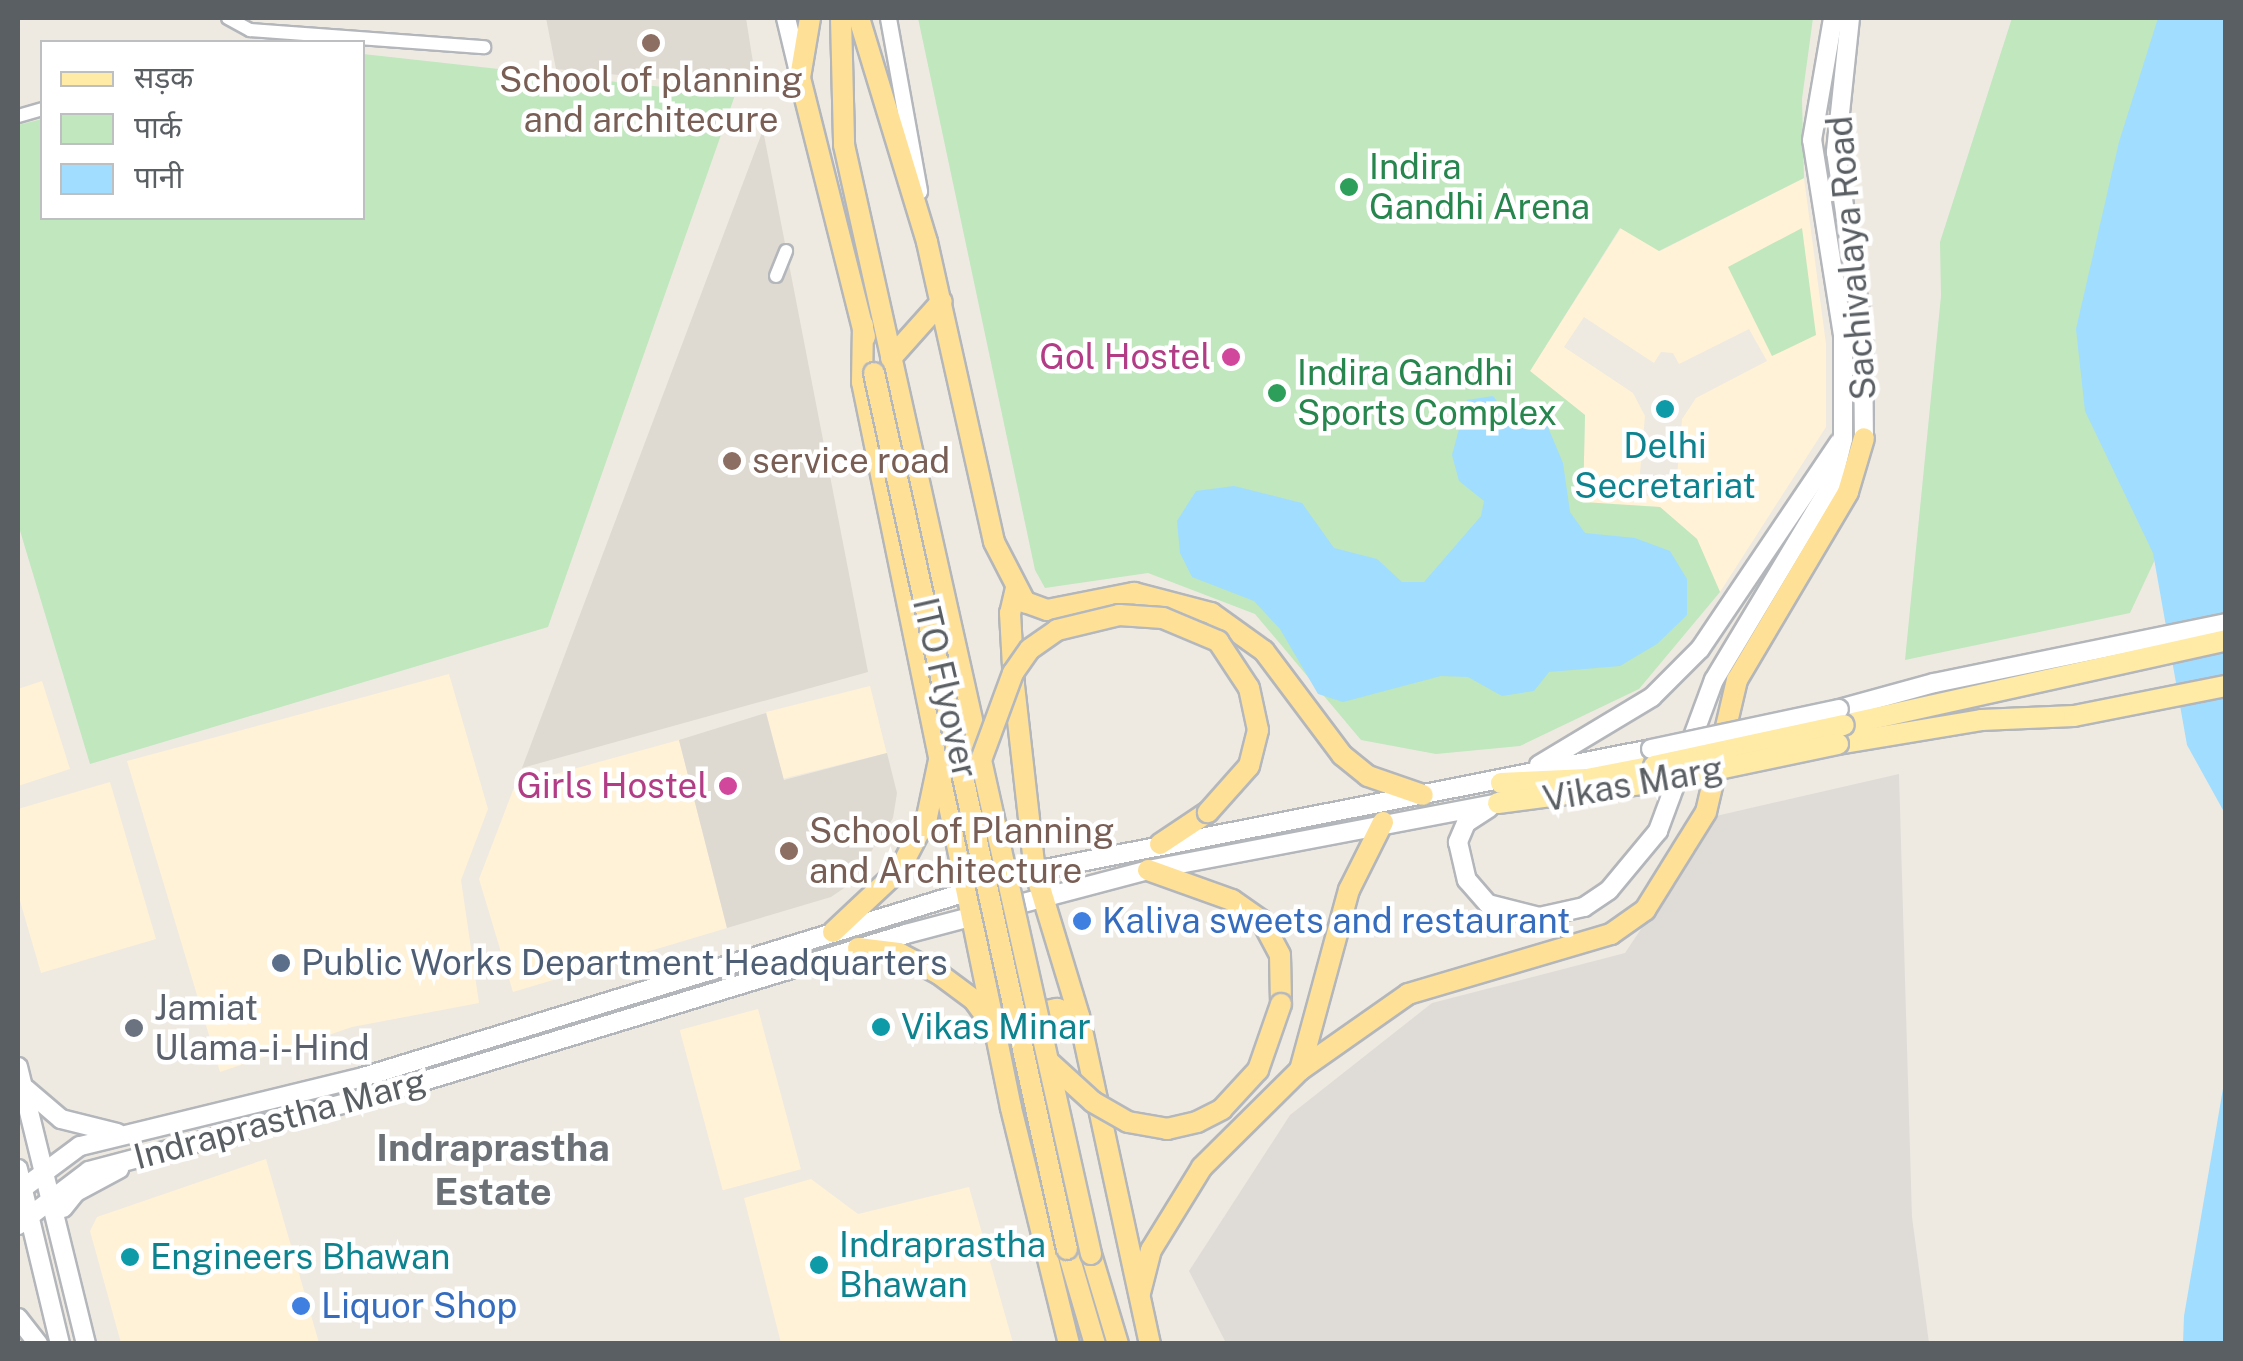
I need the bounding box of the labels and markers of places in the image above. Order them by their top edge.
marker: School of planning and architecure [640,32,662,54]
place label: School of planning and architecure [499,59,803,141]
place label: Indira Gandhi Arena [1369,146,1590,228]
marker: Indira Gandhi Arena [1338,176,1360,198]
place label: Gol Hostel [1039,336,1211,378]
marker: Gol Hostel [1220,346,1242,368]
place label: Indira Gandhi Sports Complex [1297,352,1557,434]
marker: Indira Gandhi Sports Complex [1266,382,1288,404]
marker: Delhi Secretariat [1654,398,1676,420]
place label: Delhi Secretariat [1574,425,1756,507]
place label: service road [752,440,950,482]
marker: service road [721,450,743,472]
place label: Girls Hostel [516,765,708,807]
marker: Girls Hostel [717,775,739,797]
place label: School of Planning and Architecture [809,810,1115,892]
marker: School of Planning and Architecture [778,840,800,862]
place label: Kaliva sweets and restaurant [1102,900,1571,942]
marker: Kaliva sweets and restaurant [1071,910,1093,932]
place label: Public Works Department Headquarters [301,942,949,984]
marker: Public Works Department Headquarters [270,952,292,974]
place label: Jamiat Ulama-i-Hind [154,987,370,1069]
place label: Vikas Minar [901,1006,1091,1048]
marker: Vikas Minar [870,1016,892,1038]
marker: Jamiat Ulama-i-Hind [123,1017,145,1039]
place label: Indraprastha Bhawan [839,1224,1046,1306]
place label: Engineers Bhawan [150,1236,451,1278]
marker: Engineers Bhawan [119,1246,141,1268]
marker: Indraprastha Bhawan [808,1254,830,1276]
place label: Liquor Shop [321,1285,517,1327]
marker: Liquor Shop [290,1295,312,1317]

